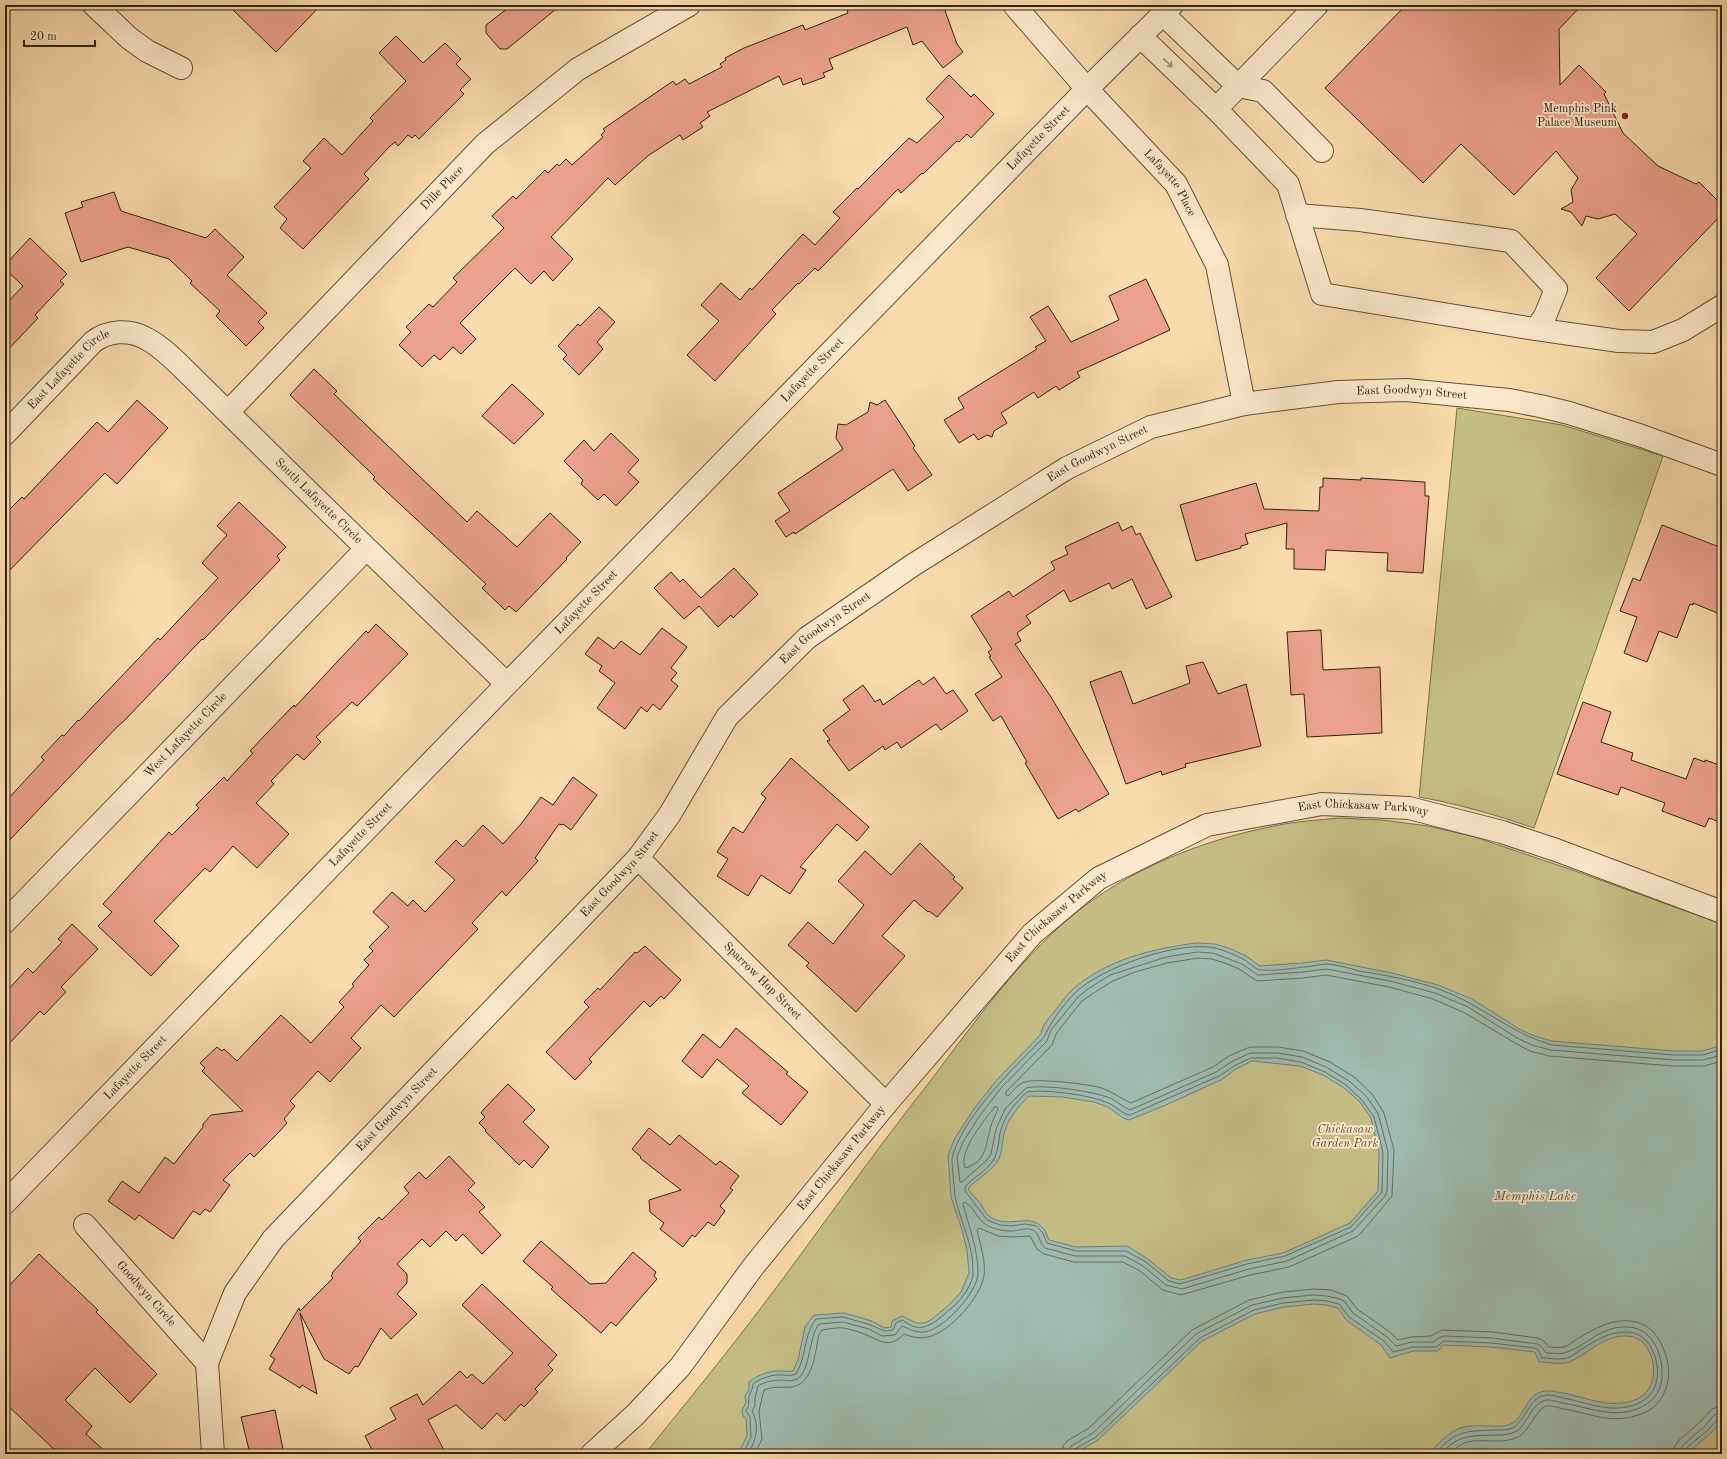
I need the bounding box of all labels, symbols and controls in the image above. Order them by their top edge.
scale bar [24,22,95,48]
text: 20 m [30,31,57,43]
one-way arrow [1163,58,1173,68]
place label: Memphis Pink Palace Museum [1537,103,1617,129]
street label: Lafayette Street [1005,104,1073,173]
marker: Memphis Pink Palace Museum [1620,111,1630,121]
street label: Lafayette Place [1141,147,1198,219]
street label: Dille Place [419,163,467,213]
street label: East Lafayette Circle [26,328,112,412]
street label: Lafayette Street [779,336,846,405]
street label: East Goodwyn Street [1356,384,1468,402]
street label: East Goodwyn Street [1045,423,1150,485]
street label: South Lafayette Circle [272,456,365,547]
street label: Lafayette Street [553,568,620,637]
street label: East Goodwyn Street [778,590,873,667]
street label: West Lafayette Circle [142,690,230,780]
street label: East Chickasaw Parkway [1297,798,1431,819]
street label: Lafayette Street [327,801,395,869]
street label: East Goodwyn Street [578,829,661,920]
street label: East Chickasaw Parkway [1004,869,1110,965]
street label: Sparrow Hop Street [721,940,804,1022]
street label: Lafayette Street [102,1033,169,1102]
street label: East Goodwyn Street [354,1065,440,1154]
street label: East Chickasaw Parkway [795,1103,888,1213]
park label: Chickasaw Garden Park [1312,1124,1378,1150]
water label: Memphis Lake [1493,1190,1576,1203]
street label: Goodwyn Circle [114,1259,178,1329]

